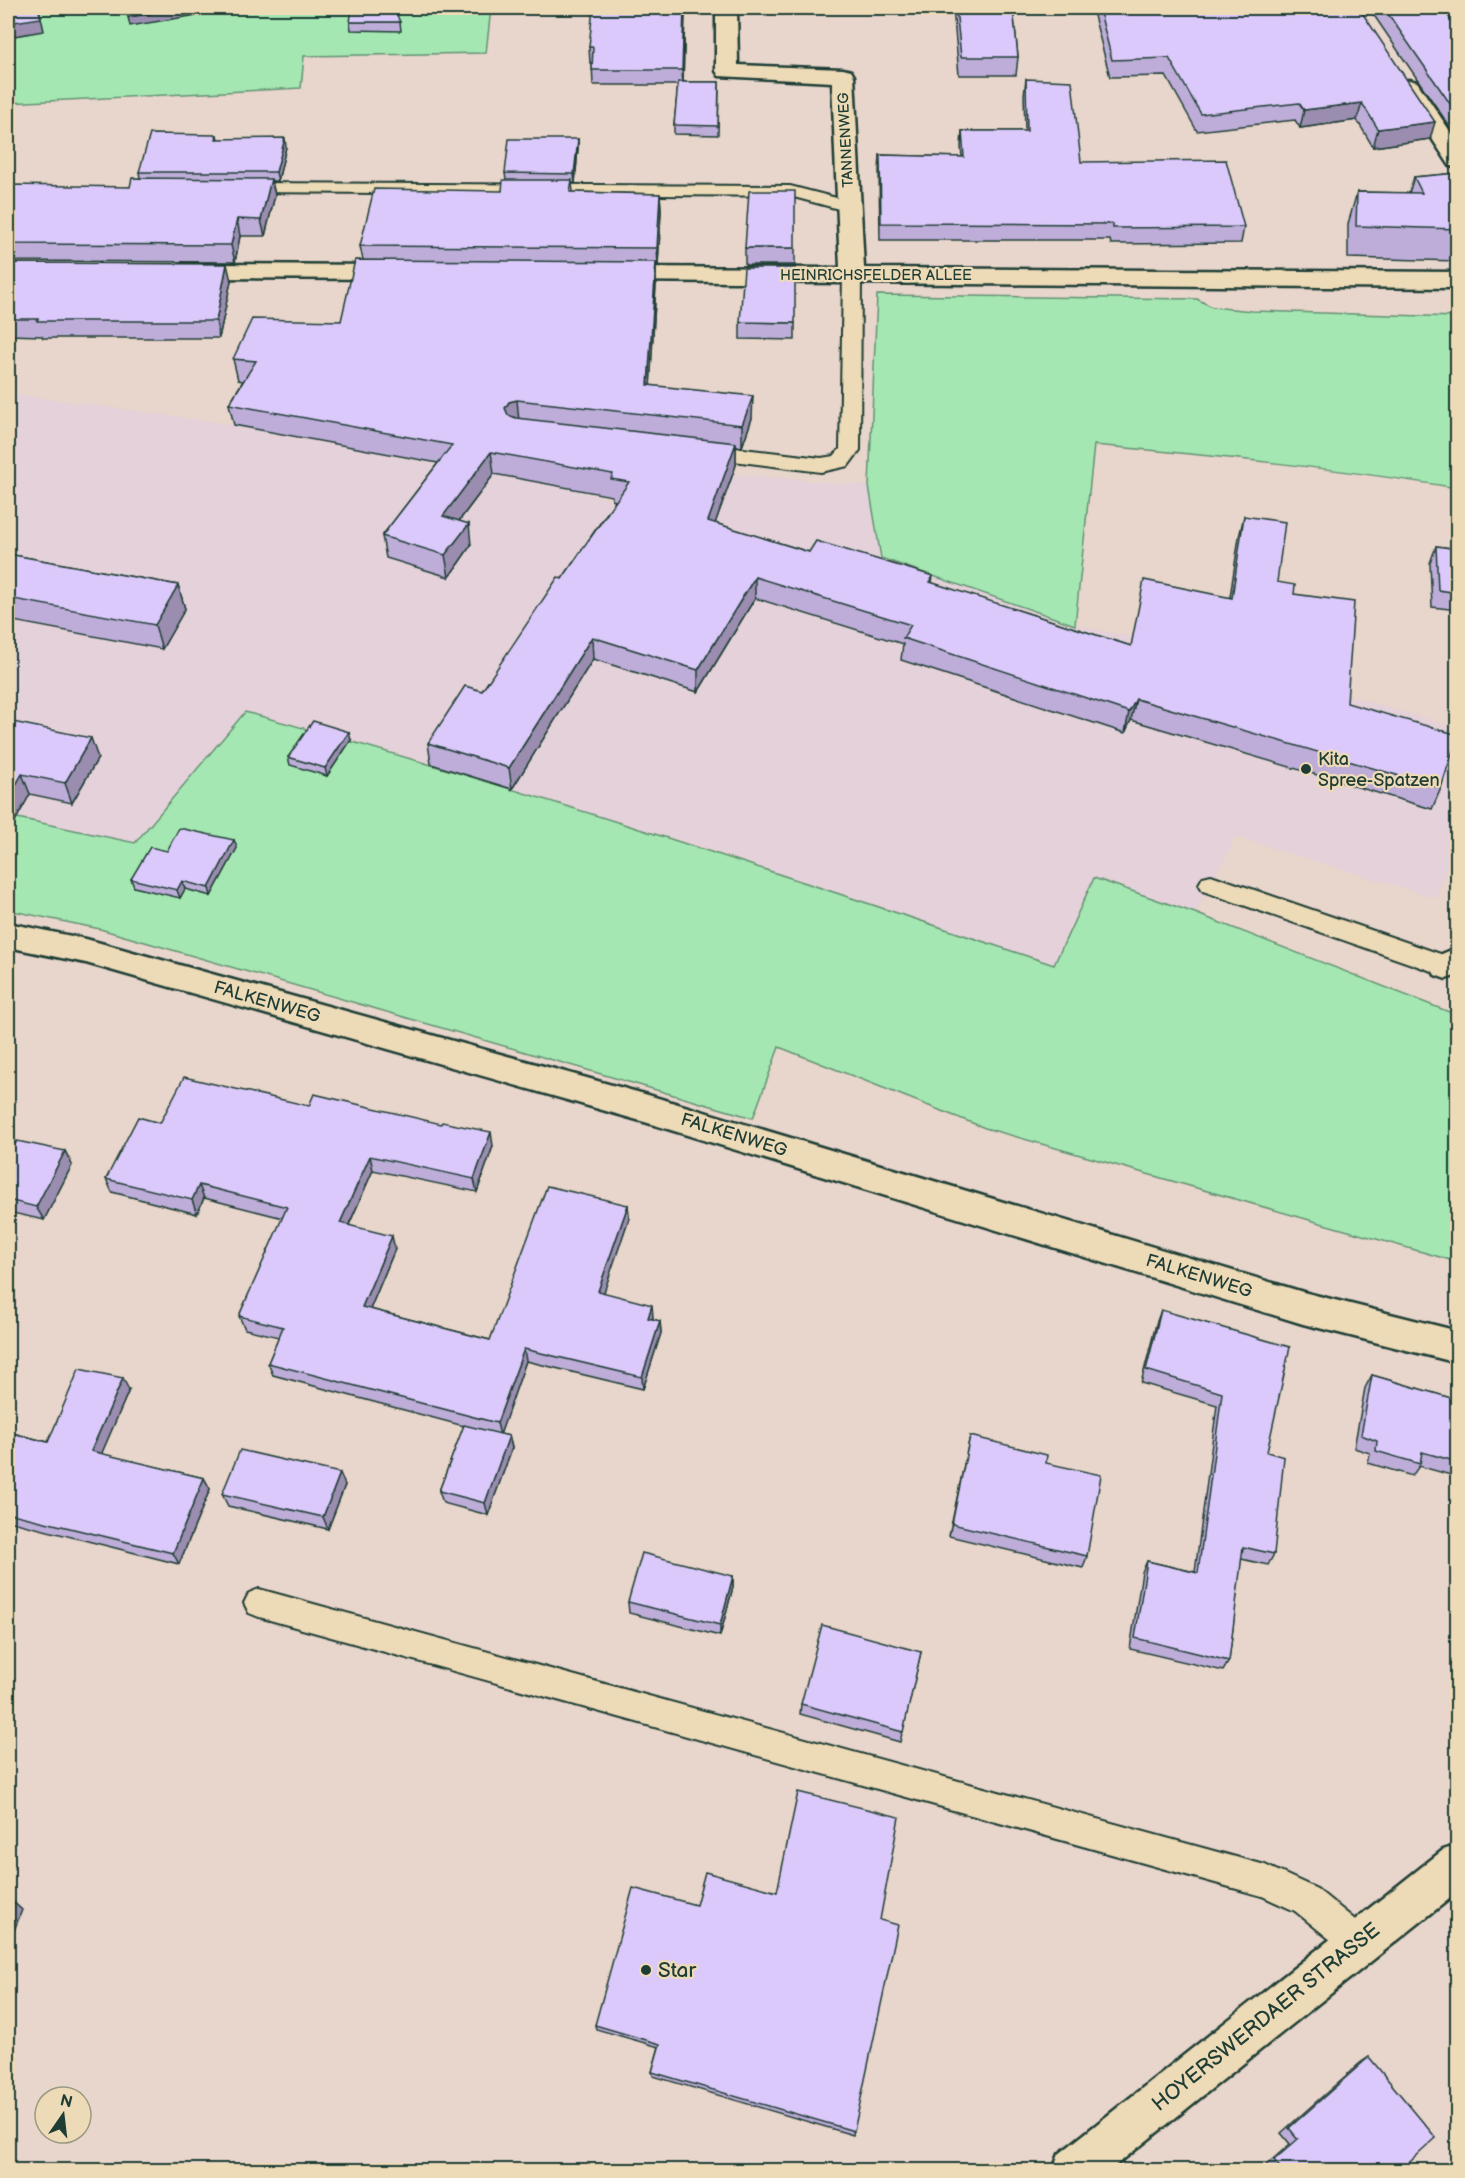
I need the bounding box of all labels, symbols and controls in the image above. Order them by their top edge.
street label: TANNENWEG [834,92,858,188]
street label: HEINRICHSFELDER ALLEE [780,266,972,285]
place label: Kita Spree-Spatzen [1318,749,1440,791]
marker: Kita Spree-Spatzen [1299,762,1313,776]
street label: FALKENWEG [211,977,323,1027]
street label: FALKENWEG [678,1109,790,1161]
street label: FALKENWEG [1143,1250,1255,1302]
street label: HOYERSWERDAER STRASSE [1147,1917,1385,2117]
place label: Star [658,1958,696,1983]
marker: Star [639,1963,653,1977]
north arrow [33,2085,93,2145]
text: N [58,2091,74,2113]

